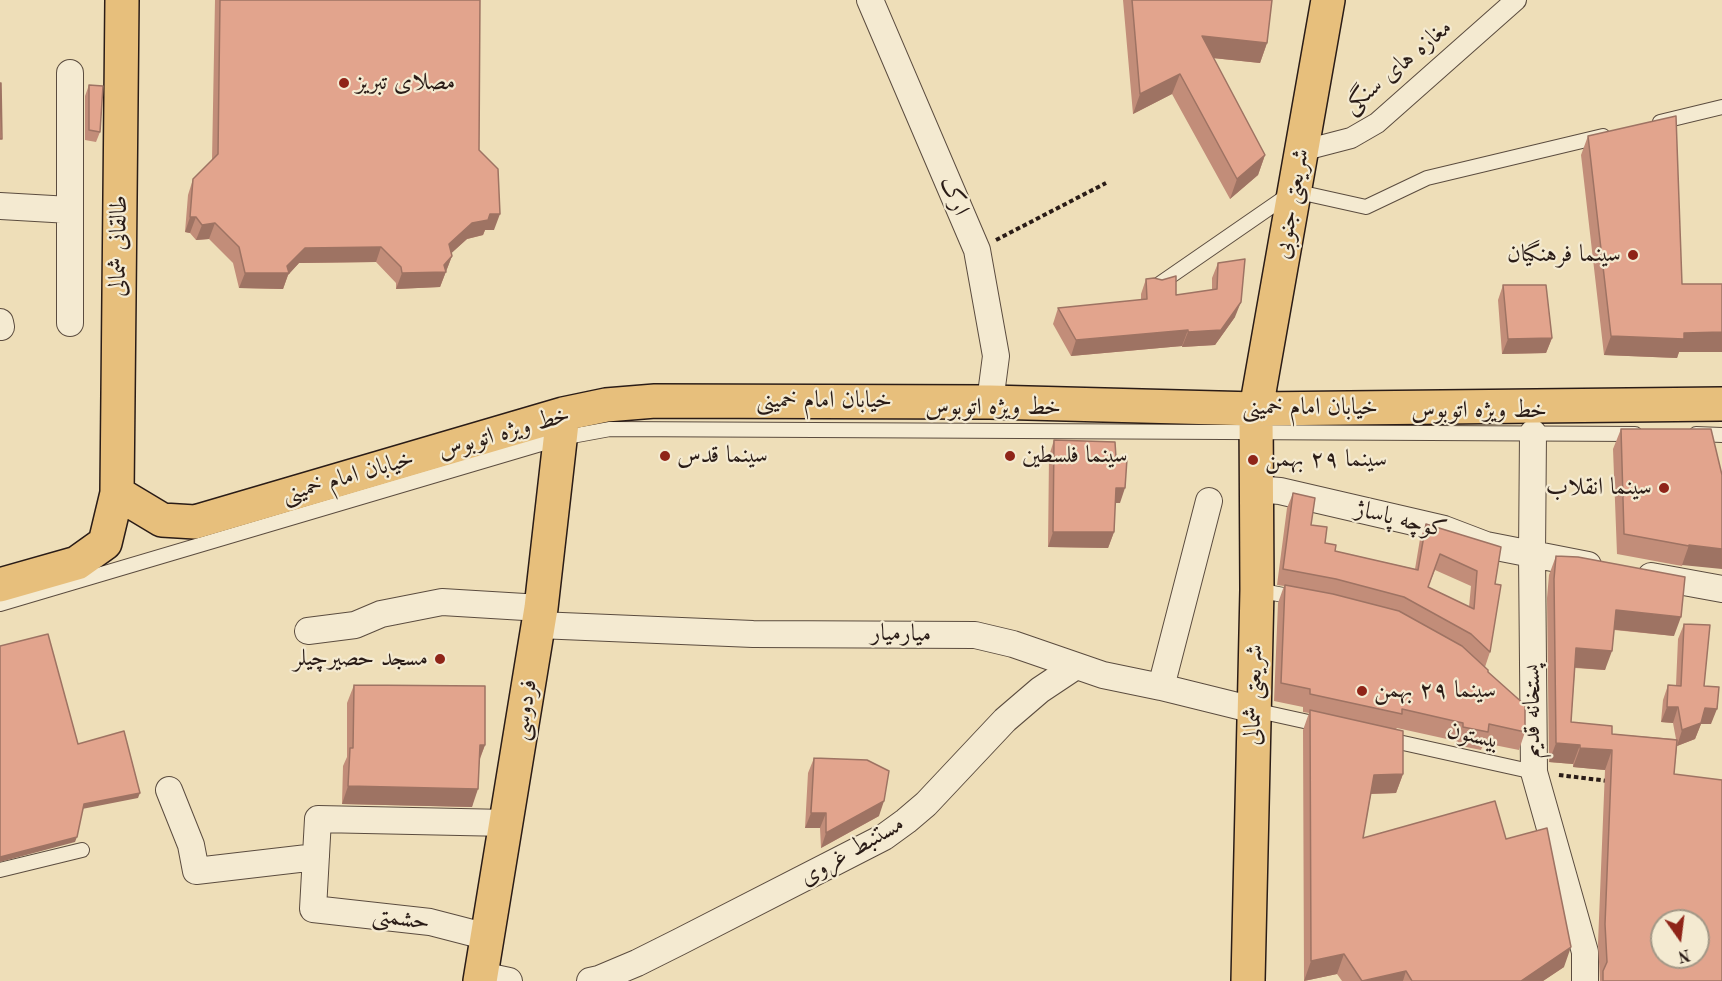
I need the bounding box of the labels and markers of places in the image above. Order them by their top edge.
place label: مصلای تبریز [356,69,455,97]
marker: مصلای تبریز [337,76,351,90]
place label: سینما فرهنگیان [1507,241,1621,269]
marker: سینما فرهنگیان [1626,248,1640,262]
place label: سینما قدس [677,442,768,470]
place label: سینما فلسطین [1022,442,1128,470]
place label: سینما ٢٩ بهمن [1265,446,1387,474]
marker: سینما قدس [658,449,672,463]
marker: سینما فلسطین [1003,449,1017,463]
marker: سینما ٢٩ بهمن [1246,453,1260,467]
place label: سینما انقلاب [1546,474,1652,502]
marker: سینما انقلاب [1657,481,1671,495]
place label: مسجد حصیرچیلر [293,645,428,673]
marker: مسجد حصیرچیلر [433,652,447,666]
place label: سینما ۲۹ بهمن [1374,677,1496,705]
marker: سینما ۲۹ بهمن [1355,684,1369,698]

